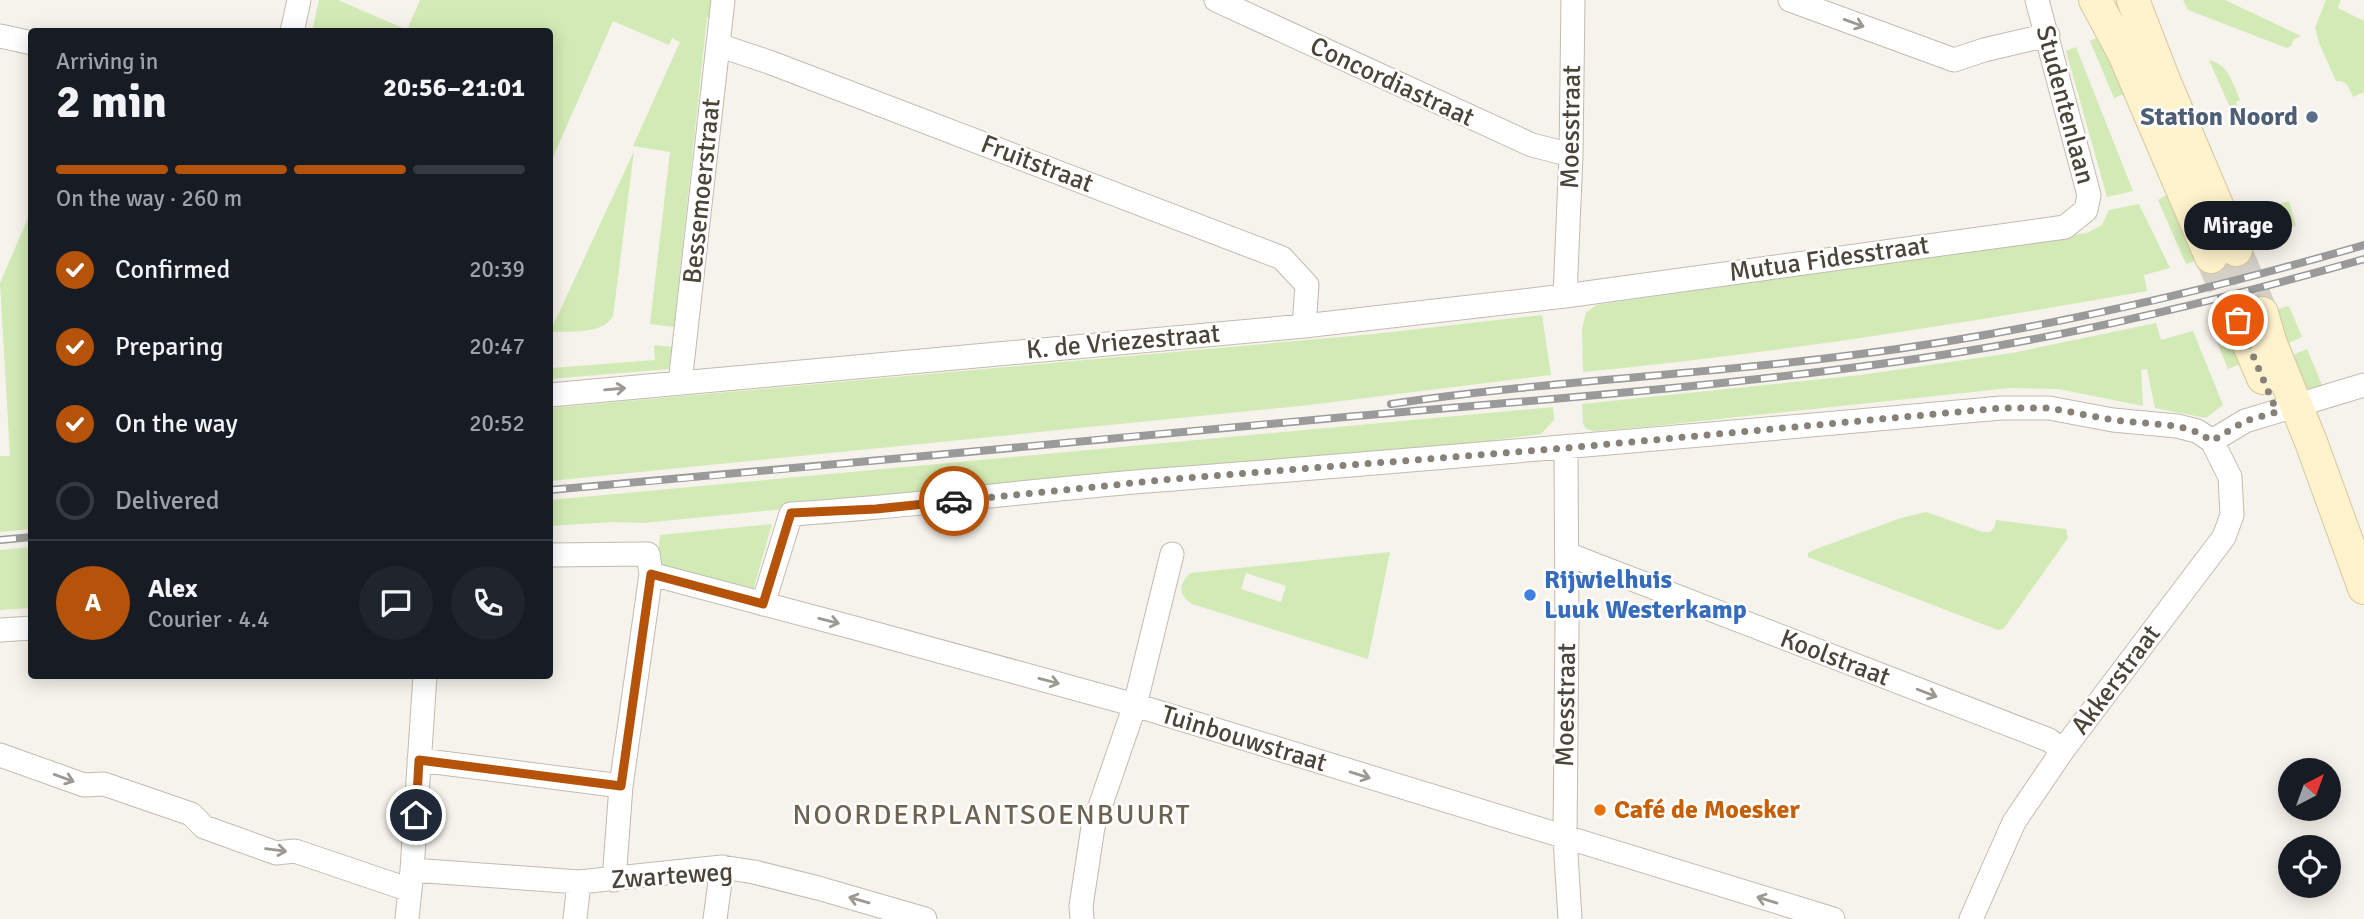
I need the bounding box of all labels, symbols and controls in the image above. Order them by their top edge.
one-way arrow [1843,18,1865,30]
street label: Studentenlaan [2028,22,2102,188]
street label: Concordiastraat [1305,30,1479,134]
text: Arriving in [56,47,158,76]
street label: Moesstraat [1554,65,1588,189]
text: 20:56–21:01 [383,72,525,104]
text: 2 min [56,74,167,130]
street label: Bessemoerstraat [676,97,728,285]
place label: Station Noord [2140,101,2298,133]
marker: Station Noord [2304,109,2320,125]
street label: Fruitstraat [976,128,1098,200]
text: On the way · 260 m [56,184,242,213]
callout: Mirage [2184,201,2292,250]
text: Mirage [2203,211,2273,240]
street label: Mutua Fidesstraat [1727,229,1931,289]
icon: check [56,251,94,289]
text: Confirmed [115,254,230,286]
text: 20:39 [469,255,525,284]
pin [2208,290,2268,350]
icon: bag [2219,301,2257,339]
street label: K. de Vriezestraat [1025,318,1221,366]
icon: check [56,328,94,366]
text: Preparing [115,331,223,363]
text: 20:47 [469,332,525,361]
one-way arrow [603,382,626,395]
icon: check [56,405,94,443]
text: On the way [115,408,238,440]
text: 20:52 [469,409,525,438]
courier [919,466,989,536]
icon: car [935,482,973,520]
text: Delivered [115,485,220,517]
place label: Rijwielhuis Luuk Westerkamp [1544,564,1747,626]
button: chat [359,566,433,640]
button: phone [451,566,525,640]
text: Alex [148,573,198,605]
text: A [85,587,101,619]
marker: Rijwielhuis Luuk Westerkamp [1522,587,1538,603]
text: Courier · 4.4 [148,605,269,634]
one-way arrow [817,615,840,628]
street label: Akkerstraat [2064,619,2168,741]
street label: Koolstraat [1776,622,1894,694]
street label: Moesstraat [1549,643,1583,767]
one-way arrow [1037,675,1060,688]
one-way arrow [1916,688,1938,701]
street label: Tuinbouwstraat [1157,699,1331,779]
north arrow [2278,758,2342,821]
map controls [2278,758,2341,898]
one-way arrow [1349,769,1371,782]
one-way arrow [53,772,75,785]
pin [386,785,446,845]
place label: Café de Moesker [1614,794,1800,826]
icon: home [397,796,435,834]
district label: NOORDERPLANTSOENBUURT [792,798,1192,832]
marker: Café de Moesker [1592,802,1608,818]
button: locate [2278,835,2341,898]
one-way arrow [264,844,287,857]
street label: Zwarteweg [610,856,734,896]
one-way arrow [1757,892,1779,905]
one-way arrow [849,893,871,906]

